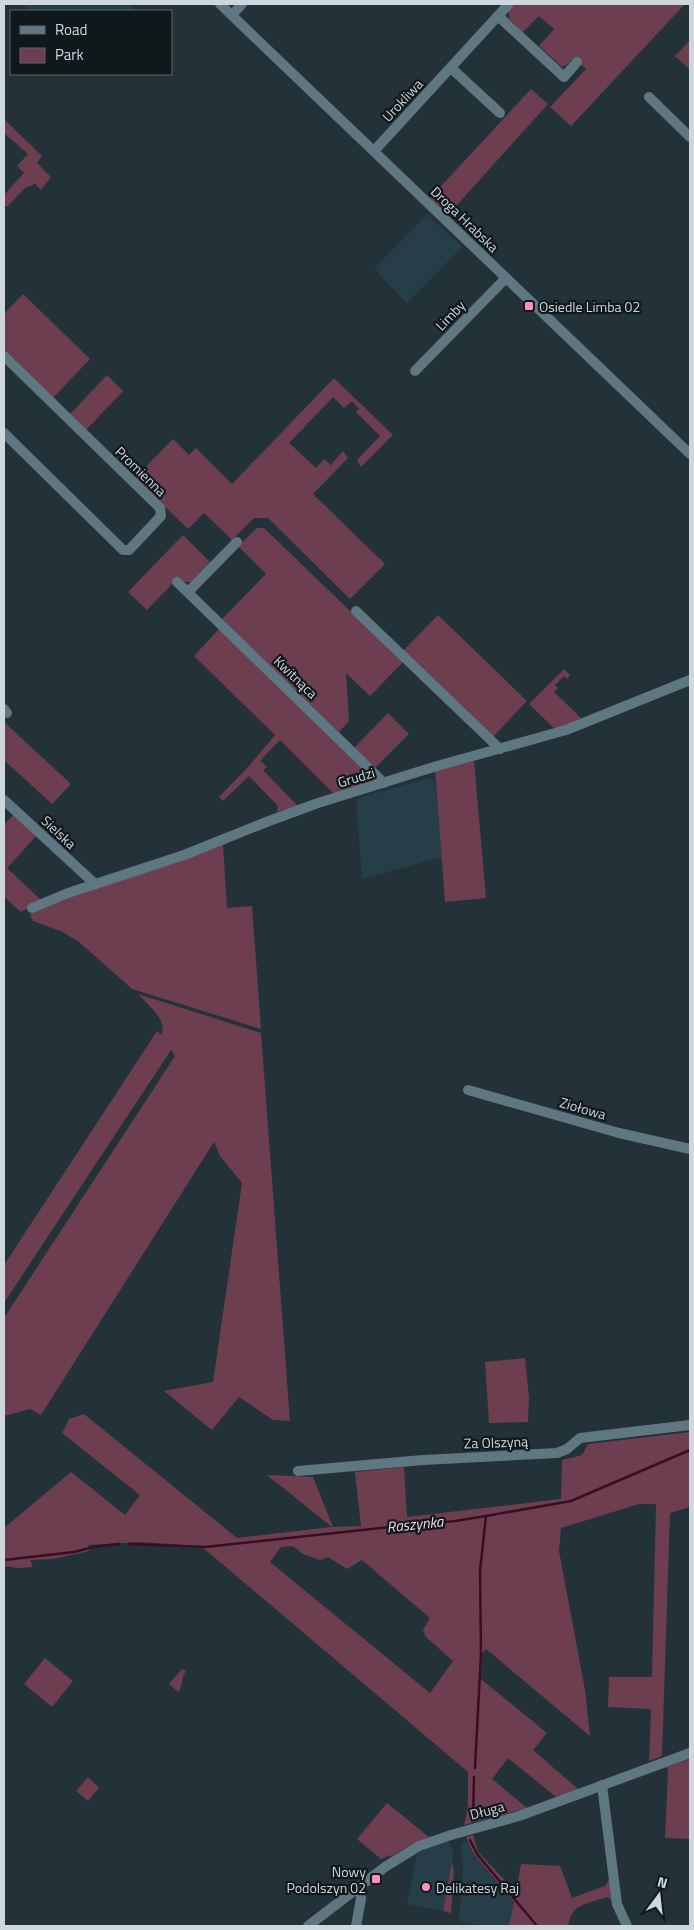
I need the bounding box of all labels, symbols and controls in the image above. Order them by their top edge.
legend [10,10,172,75]
text: Road [55,18,87,41]
text: Park [55,43,84,66]
street label: Urokliwa [377,74,427,126]
street label: Droga Hrabska [426,181,504,257]
street label: Limby [430,295,470,335]
place label: Osiedle Limba 02 [539,296,640,317]
marker: Osiedle Limba 02 [523,300,535,312]
street label: Promienna [111,441,171,501]
street label: Kwitnąca [269,651,323,703]
street label: Grudzi [335,761,377,793]
street label: Sielska [37,810,81,854]
street label: Ziołowa [557,1091,609,1125]
street label: Za Olszyną [464,1430,528,1454]
water label: Raszynka [386,1509,446,1538]
street label: Długa [467,1795,507,1825]
place label: Nowy Podolszyn 02 [286,1861,366,1898]
north arrow [634,1870,684,1920]
text: N [655,1871,670,1893]
marker: Nowy Podolszyn 02 [370,1873,382,1885]
place label: Delikatesy Raj [436,1877,519,1898]
marker: Delikatesy Raj [420,1881,432,1893]

